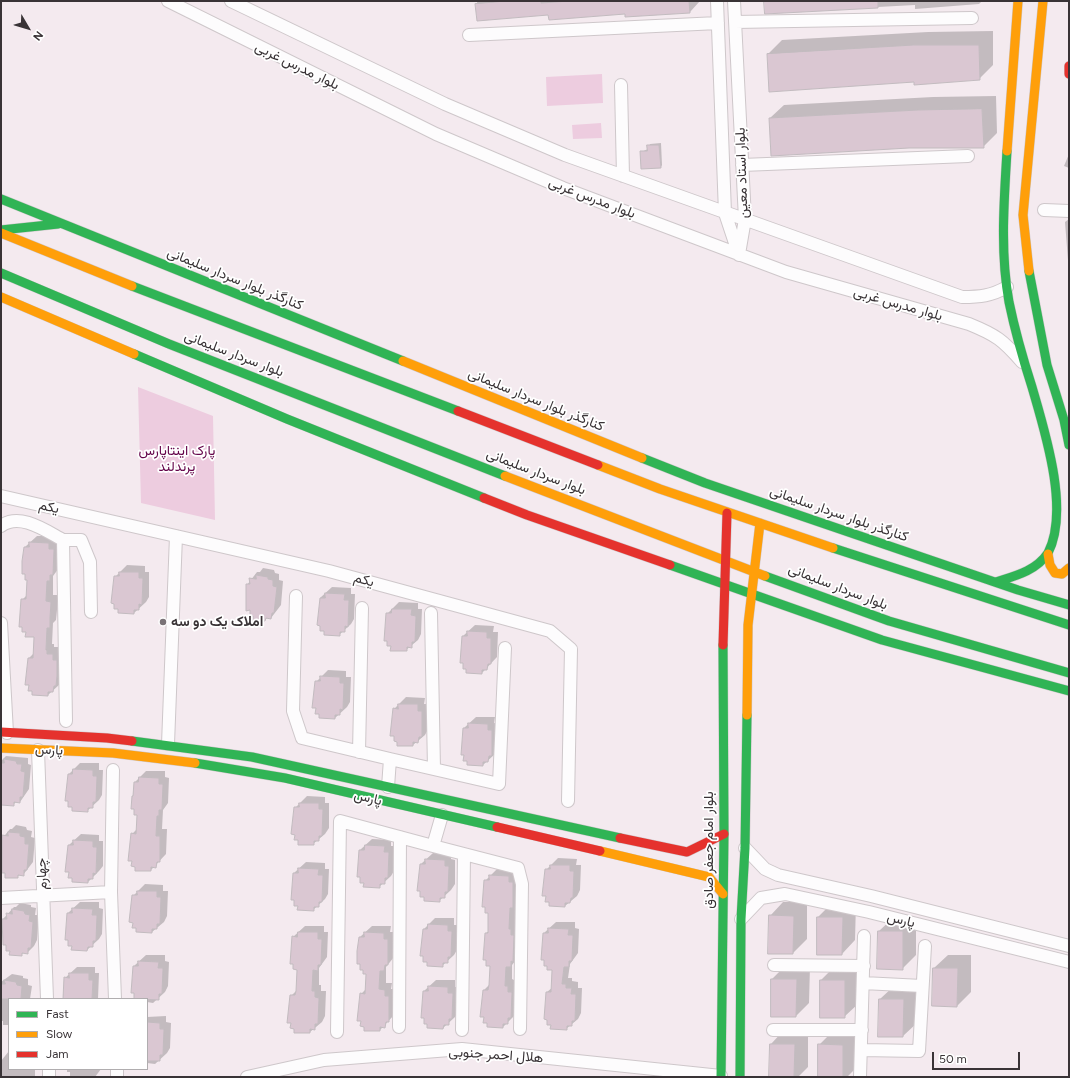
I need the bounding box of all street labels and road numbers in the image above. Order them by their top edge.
street label: بلوار مدرس غربی [252,38,342,94]
street label: بلوار استاد معین [732,127,752,219]
street label: بلوار مدرس غربی [546,174,638,222]
street label: کنارگذر بلوار سردار سلیمانی [165,244,305,314]
street label: بلوار مدرس غربی [852,283,944,325]
street label: بلوار سردار سلیمانی [182,327,286,381]
street label: کنارگذر بلوار سردار سلیمانی [466,365,606,435]
street label: بلوار سردار سلیمانی [484,445,588,499]
street label: کنارگذر بلوار سردار سلیمانی [768,482,910,546]
street label: یکم [37,497,61,517]
street label: بلوار سردار سلیمانی [786,560,890,614]
street label: یکم [352,569,376,591]
street label: پارس [34,741,64,759]
street label: پارس [352,787,384,809]
street label: بلوار امام جعفر صادق [701,791,717,909]
street label: چهارم [33,858,51,890]
street label: پارس [885,908,917,932]
street label: هلال احمر جنوبی [448,1043,544,1067]

